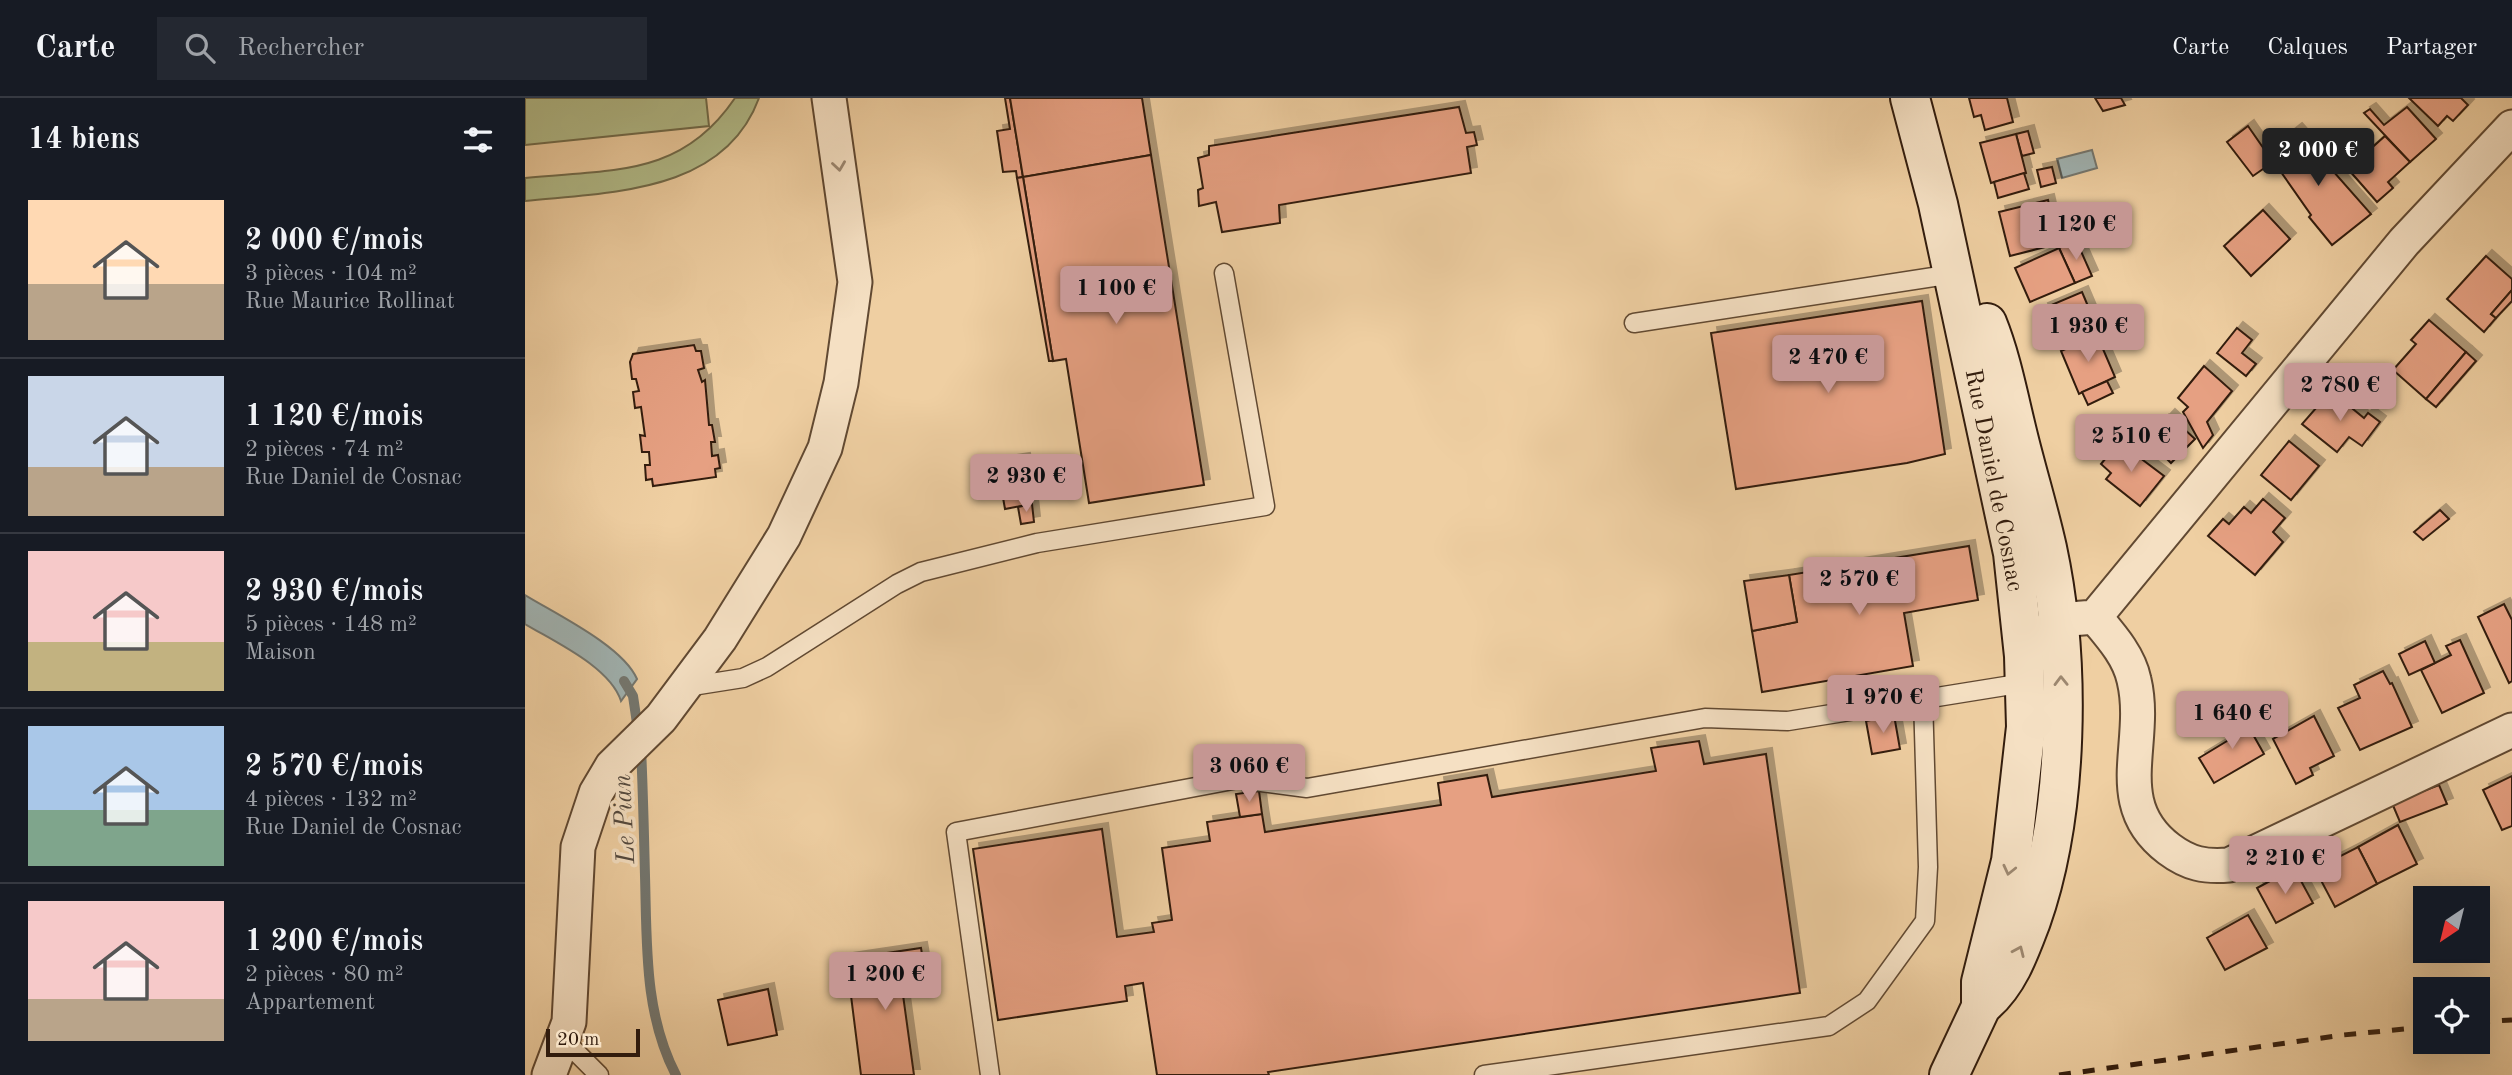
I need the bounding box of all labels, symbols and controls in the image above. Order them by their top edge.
search box [157,17,647,80]
icon: search [181,29,219,67]
text: Carte [35,32,115,65]
text: Rechercher [237,35,364,61]
text: Carte [2172,36,2229,60]
text: Calques [2267,36,2348,60]
text: Partager [2386,36,2477,60]
icon: filters [459,121,497,159]
text: 14 biens [28,125,140,155]
pin: 2 000 € [2253,129,2383,188]
text: 2 000 € [2278,139,2358,162]
one-way arrow [831,160,846,171]
pin: 1 120 € [2011,202,2141,262]
text: 1 120 € [2036,213,2116,236]
text: 2 000 €/mois [245,226,423,256]
icon: home [84,228,168,312]
text: 3 pièces · 104 m² [245,262,417,285]
pin: 1 100 € [1051,266,1181,326]
text: 1 100 € [1076,277,1156,300]
text: Rue Maurice Rollinat [245,290,455,313]
pin: 1 930 € [2023,304,2153,364]
text: 1 930 € [2048,315,2128,338]
pin: 2 470 € [1763,336,1893,395]
text: 2 470 € [1788,346,1868,369]
pin: 2 780 € [2275,364,2405,423]
street label: Rue Daniel de Cosnac [1960,367,2026,594]
text: 2 780 € [2300,374,2380,397]
text: 1 120 €/mois [245,402,423,432]
icon: home [84,404,168,488]
pin: 2 510 € [2066,414,2196,474]
text: 2 510 € [2091,425,2171,448]
text: 2 pièces · 74 m² [245,438,404,461]
pin: 2 930 € [961,454,1091,514]
text: 2 930 € [986,465,1066,488]
text: Rue Daniel de Cosnac [245,466,462,489]
pin: 2 570 € [1794,558,1924,617]
text: 2 570 € [1819,568,1899,591]
text: 2 930 €/mois [245,577,423,607]
icon: home [84,579,168,663]
text: 5 pièces · 148 m² [245,613,417,636]
text: Maison [245,641,316,664]
one-way arrow [2053,675,2069,686]
pin: 1 970 € [1818,676,1948,735]
text: 1 970 € [1843,686,1923,709]
pin: 1 640 € [2167,692,2297,751]
text: 1 640 € [2192,702,2272,725]
pin: 3 060 € [1184,744,1314,804]
text: 2 570 €/mois [245,752,423,782]
icon: home [84,754,168,838]
text: 3 060 € [1209,755,1289,778]
water label: Le Pian [610,773,640,866]
text: 4 pièces · 132 m² [245,788,417,811]
text: Rue Daniel de Cosnac [245,816,462,839]
pin: 2 210 € [2220,836,2350,896]
text: 2 210 € [2245,847,2325,870]
one-way arrow [2002,864,2017,876]
north arrow [2413,886,2490,962]
map controls [2413,886,2490,1054]
text: 1 200 €/mois [245,927,423,957]
icon: home [84,929,168,1013]
one-way arrow [2011,946,2025,959]
pin: 1 200 € [820,953,950,1012]
text: 2 pièces · 80 m² [245,963,404,986]
text: 1 200 € [845,963,925,986]
button: locate [2413,977,2490,1054]
text: Appartement [245,991,375,1014]
scale bar [546,1026,641,1058]
text: 20 m [557,1031,599,1050]

